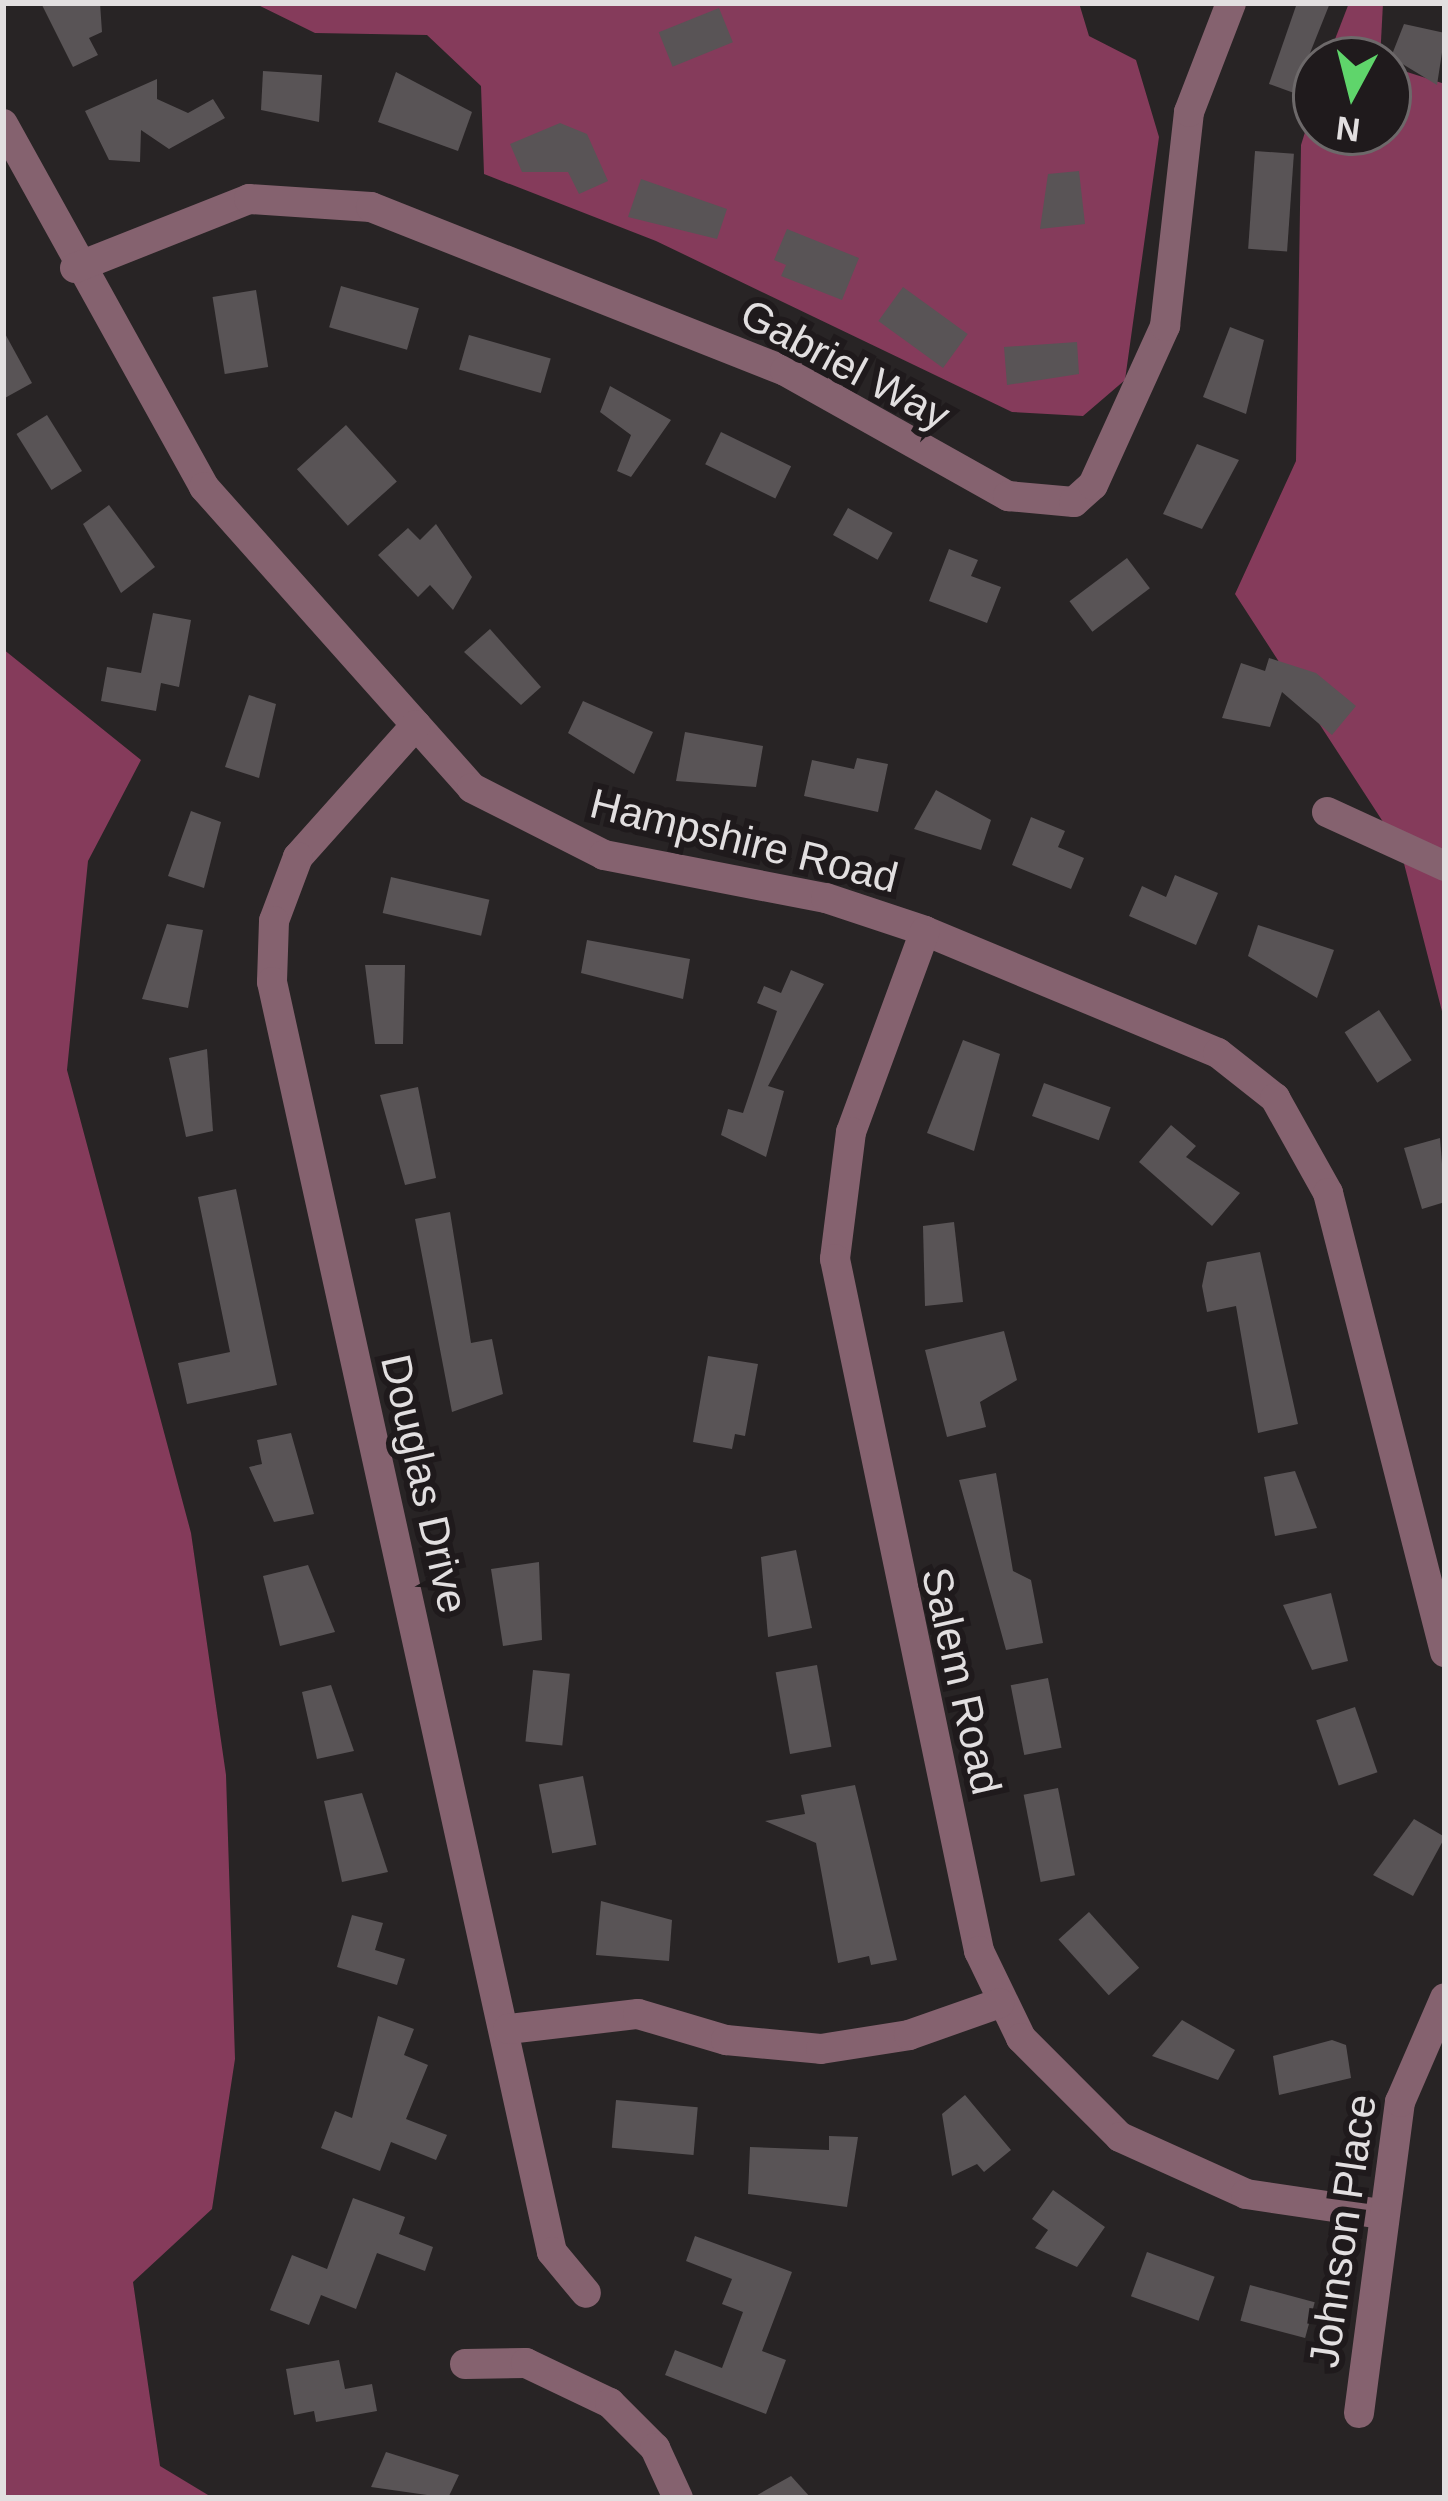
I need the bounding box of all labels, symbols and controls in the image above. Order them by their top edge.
north arrow [1292,36,1412,156]
text: N [1334,109,1362,149]
street label: Gabriel Way [732,289,958,441]
street label: Hampshire Road [585,778,903,904]
street label: Douglas Drive [370,1350,478,1618]
street label: Salem Road [910,1563,1012,1799]
street label: Johnson Place [1299,2091,1387,2371]

